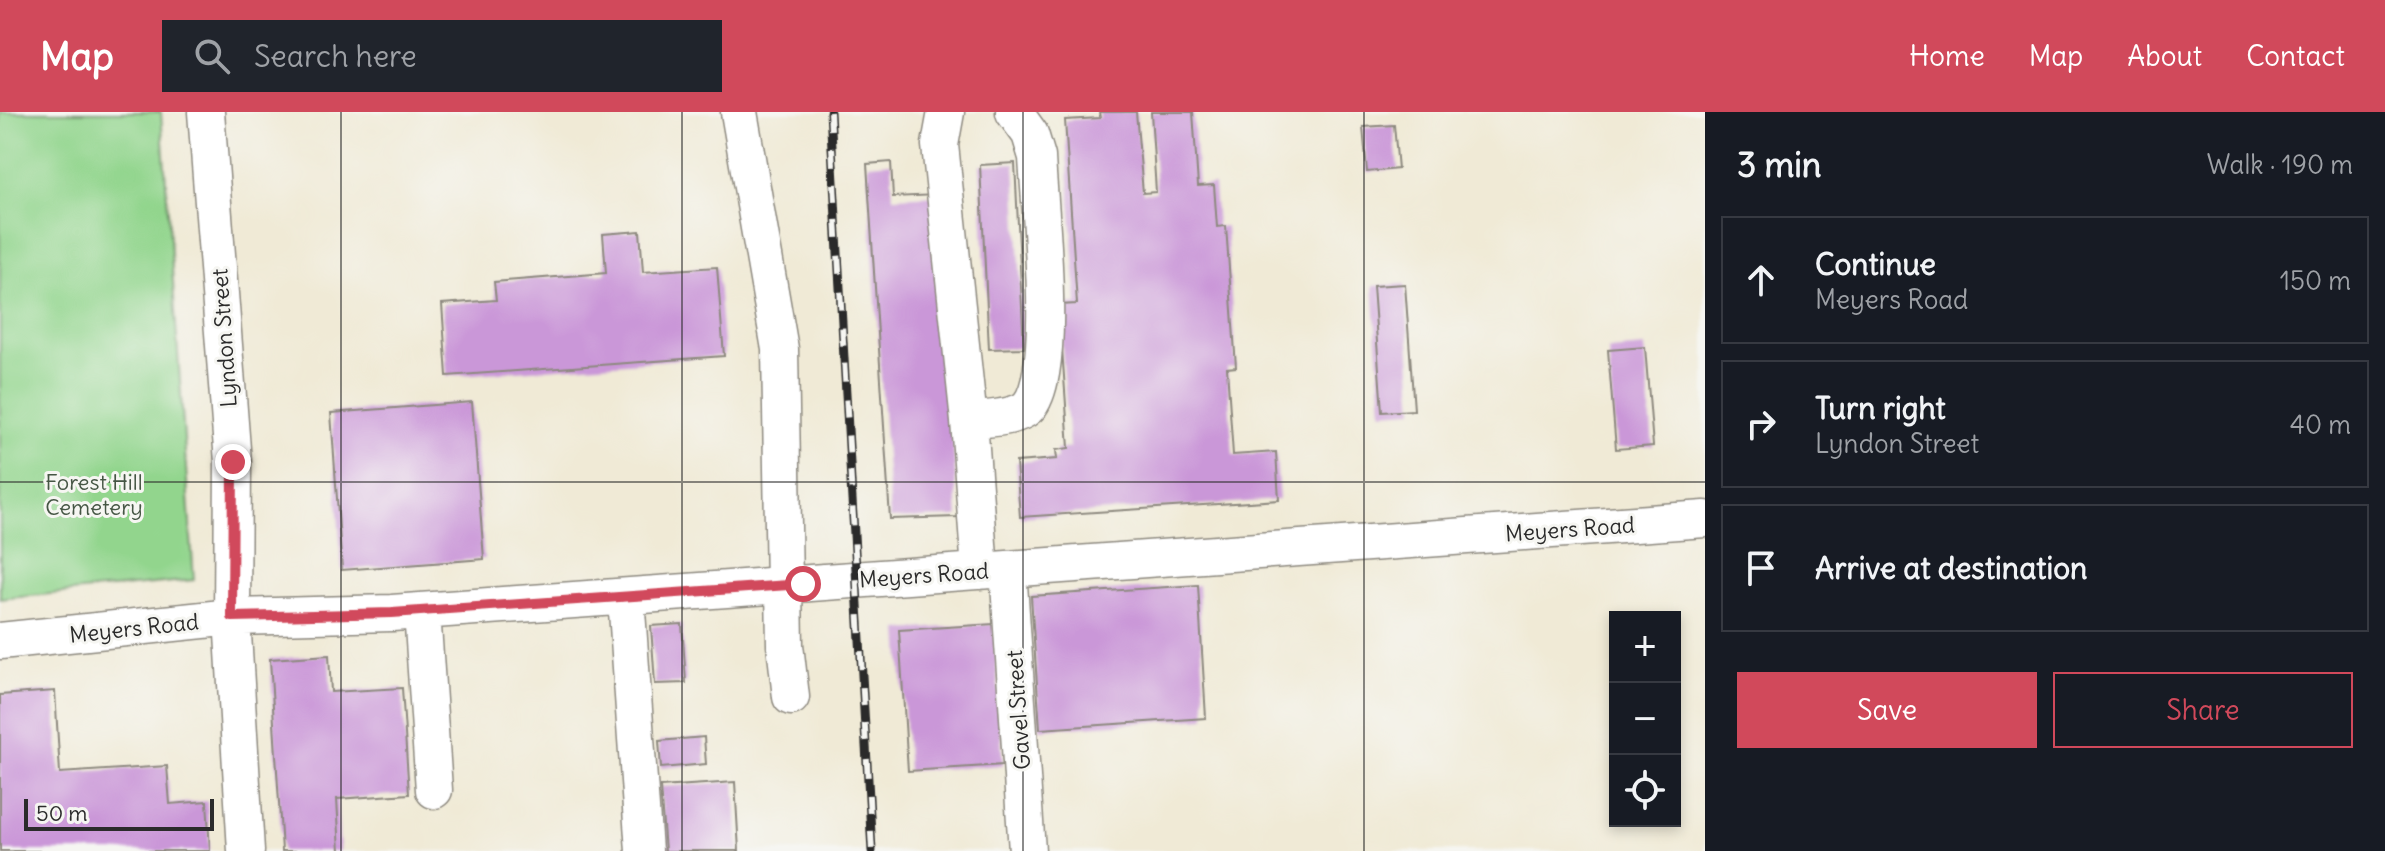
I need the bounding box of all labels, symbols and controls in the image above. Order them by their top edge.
search box [162,20,722,92]
text: Map [40,33,114,80]
icon: search [190,34,234,78]
text: Search here [254,37,417,75]
text: Home [1909,38,1985,74]
text: Map [2029,38,2083,74]
text: About [2127,38,2202,74]
text: Contact [2246,38,2345,74]
text: 3 min [1737,143,1822,186]
text: Walk · 190 m [2207,148,2353,181]
text: Continue [1815,245,1936,283]
icon: ahead [1739,258,1783,302]
text: 150 m [2280,264,2351,297]
street label: Lyndon Street [205,268,243,408]
text: Meyers Road [1815,283,1968,316]
text: Turn right [1815,389,1946,427]
icon: right [1739,402,1783,446]
text: 40 m [2290,408,2351,441]
text: Lyndon Street [1815,427,1979,460]
route end [215,444,251,480]
park label: Forest Hill Cemetery [45,468,143,521]
street label: Meyers Road [1504,511,1636,547]
icon: arrive [1739,546,1783,590]
text: Arrive at destination [1815,549,2087,587]
street label: Meyers Road [858,557,990,593]
route start [785,566,821,602]
street label: Meyers Road [68,607,200,649]
map controls [1609,611,1681,827]
button: + [1609,611,1681,683]
street label: Gavel Street [1000,649,1036,771]
button: Save [1737,672,2037,748]
button: Share [2053,672,2353,748]
button: − [1609,683,1681,755]
button: locate [1609,755,1681,827]
scale bar [24,795,214,831]
text: 50 m [36,799,88,827]

